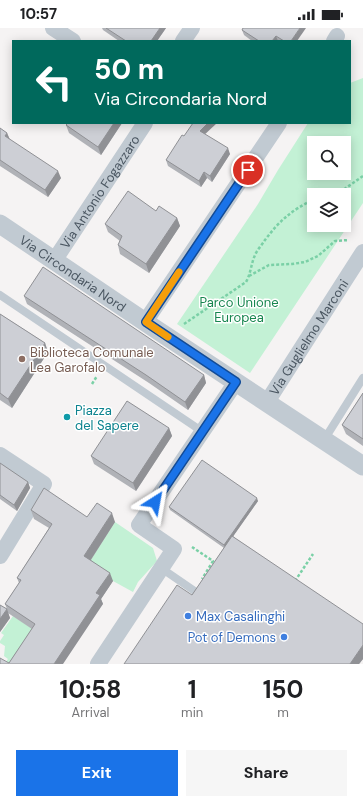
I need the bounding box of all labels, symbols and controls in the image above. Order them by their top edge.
text: 10:57 [20,4,57,24]
text: 50 m [94,51,164,88]
icon: left [28,56,80,108]
text: Via Circondaria Nord [94,87,267,111]
street label: Via Antonio Fogazzaro [56,131,143,252]
map controls [307,136,351,232]
button: search [307,136,351,180]
pin [231,153,265,187]
icon: arrive [237,159,259,181]
button: layers [307,188,351,232]
street label: Via Circondaria Nord [16,231,130,315]
street label: Via Guglielmo Marconi [265,276,352,398]
park label: Parco Unione Europea [199,294,279,326]
place label: Biblioteca Comunale Lea Garofalo [30,344,154,376]
marker: Biblioteca Comunale Lea Garofalo [17,354,27,364]
place label: Piazza del Sapere [75,402,139,434]
marker: Piazza del Sapere [62,412,72,422]
position arrow [134,481,176,523]
place label: Max Casalinghi [196,608,285,625]
marker: Max Casalinghi [183,611,193,621]
place label: Pot of Demons [188,629,276,646]
marker: Pot of Demons [279,632,289,642]
text: 10:58 [60,674,121,705]
text: 1 [188,674,197,705]
text: 150 [263,674,303,705]
text: Arrival [72,704,109,721]
text: min [181,704,203,721]
text: m [277,704,289,721]
button: Exit [16,750,178,796]
button: Share [186,750,347,796]

